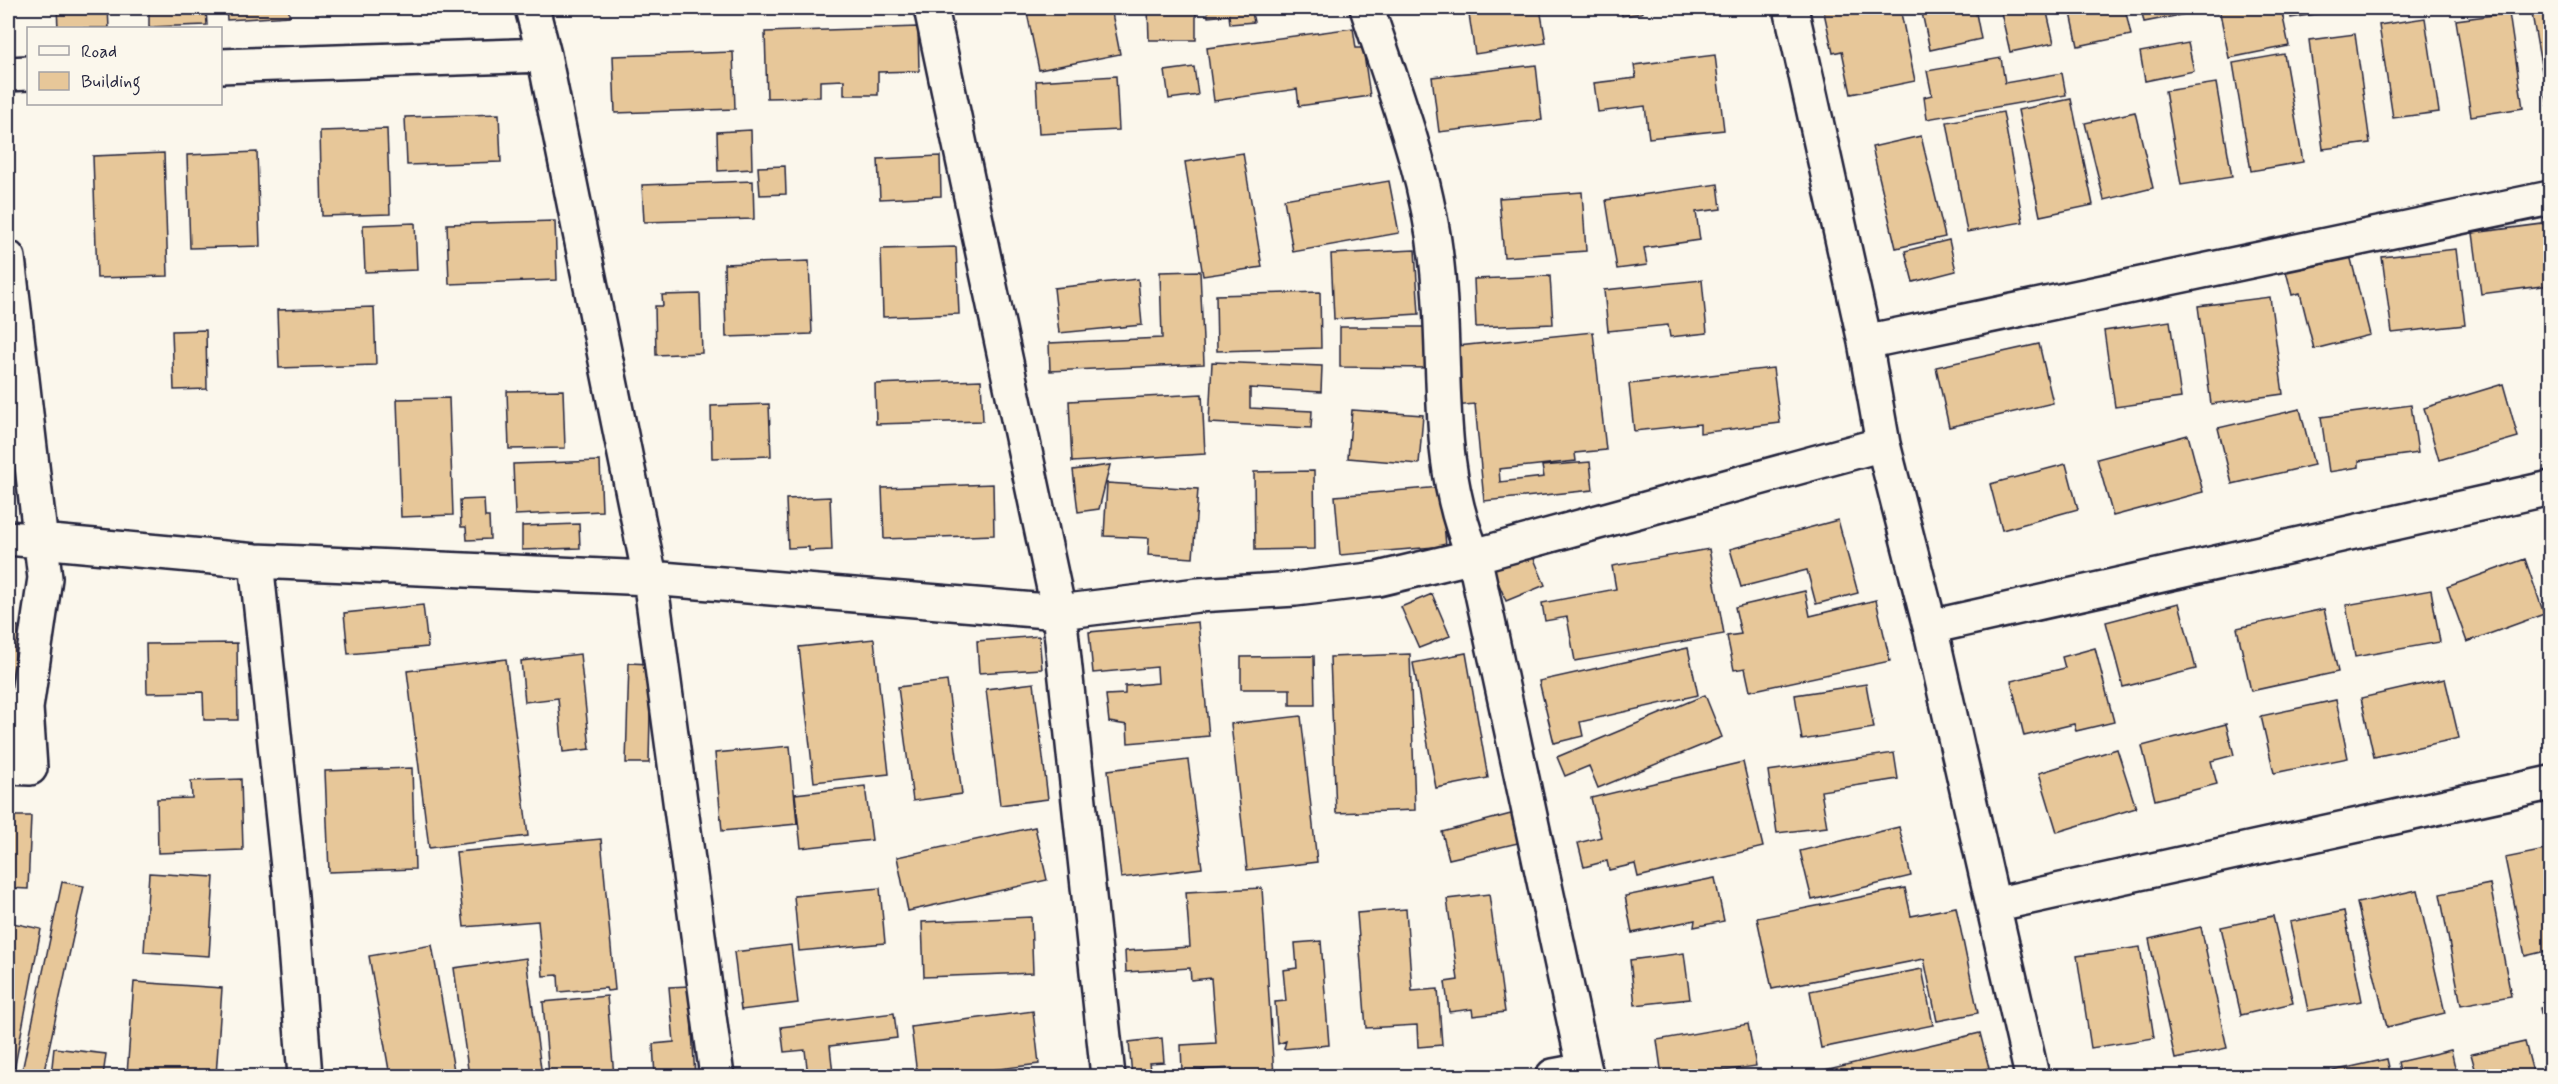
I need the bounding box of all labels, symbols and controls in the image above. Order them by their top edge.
legend [27,27,222,105]
text: Road [81,40,117,64]
text: Building [81,70,141,96]

